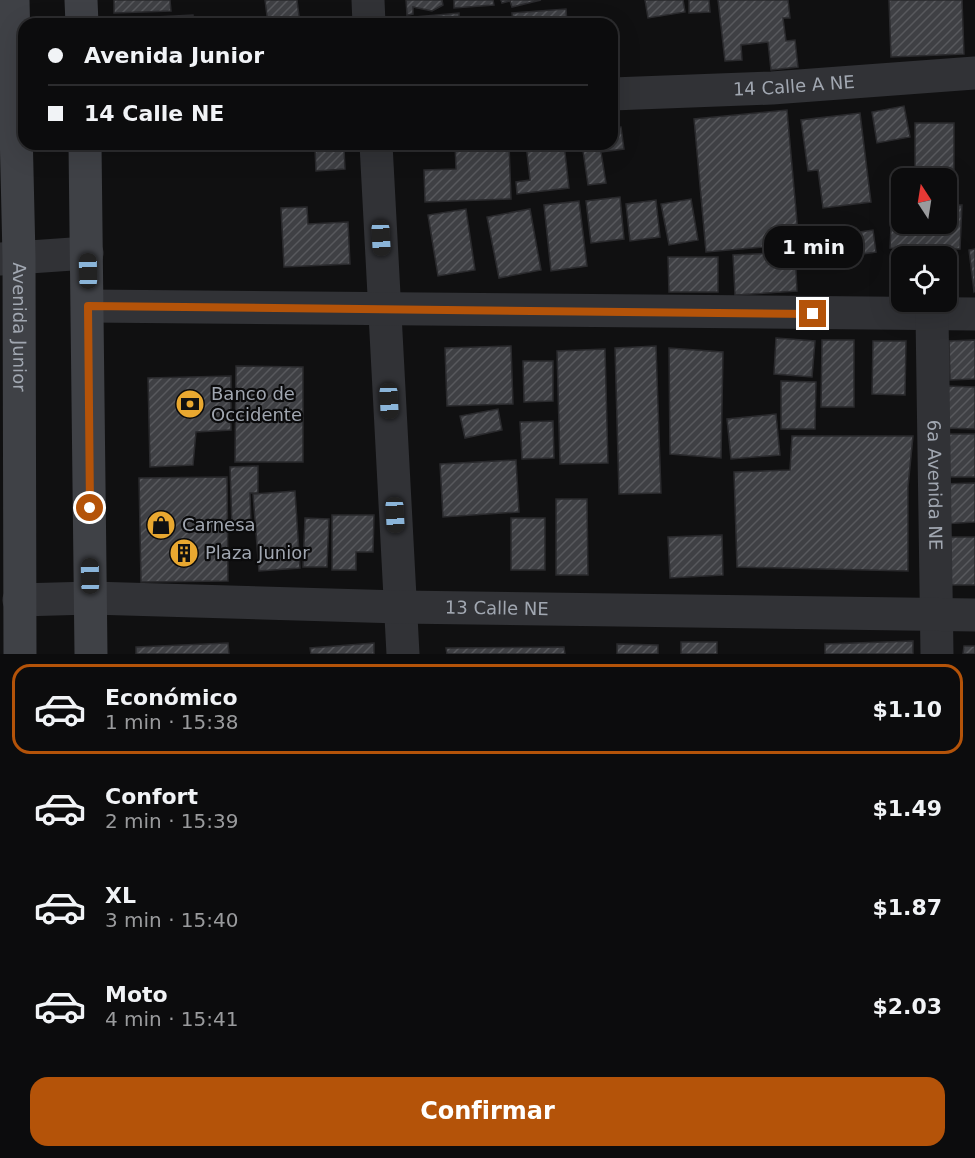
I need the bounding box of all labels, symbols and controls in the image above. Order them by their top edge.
text: Avenida Junior [84,43,264,68]
street label: 14 Calle A NE [733,71,855,99]
text: 14 Calle NE [84,101,224,126]
north arrow [891,168,957,234]
map controls [891,168,957,312]
car [371,220,391,256]
callout: 1 min [764,227,862,269]
text: 1 min [782,235,845,259]
button: locate [891,246,957,312]
car [79,253,97,289]
street label: Avenida Junior [9,262,30,392]
route end [799,300,826,327]
place label: Banco de Occidente [211,383,302,425]
car [379,383,399,419]
bank icon: Banco de Occidente [174,388,206,420]
street label: 6a Avenida NE [924,419,946,550]
route start [76,494,103,521]
car [385,497,405,533]
shop icon: Carnesa [145,509,177,541]
place label: Carnesa [182,514,256,535]
building icon: Plaza Junior [168,537,200,569]
place label: Plaza Junior [205,542,310,563]
car [81,558,99,594]
street label: 13 Calle NE [445,597,549,619]
icon: car [33,682,87,736]
text: Económico [105,685,238,710]
text: $1.10 [872,697,942,722]
text: 1 min · 15:38 [105,710,239,734]
icon: car [33,781,87,835]
text: Confort [105,784,198,809]
text: $1.49 [872,796,942,821]
text: 2 min · 15:39 [105,809,239,833]
icon: car [33,880,87,934]
text: XL [105,883,136,908]
text: $1.87 [872,895,942,920]
text: 3 min · 15:40 [105,908,239,932]
icon: car [33,979,87,1033]
text: Moto [105,982,168,1007]
text: $2.03 [872,994,942,1019]
text: 4 min · 15:41 [105,1007,239,1031]
button: Confirmar [30,1077,945,1146]

